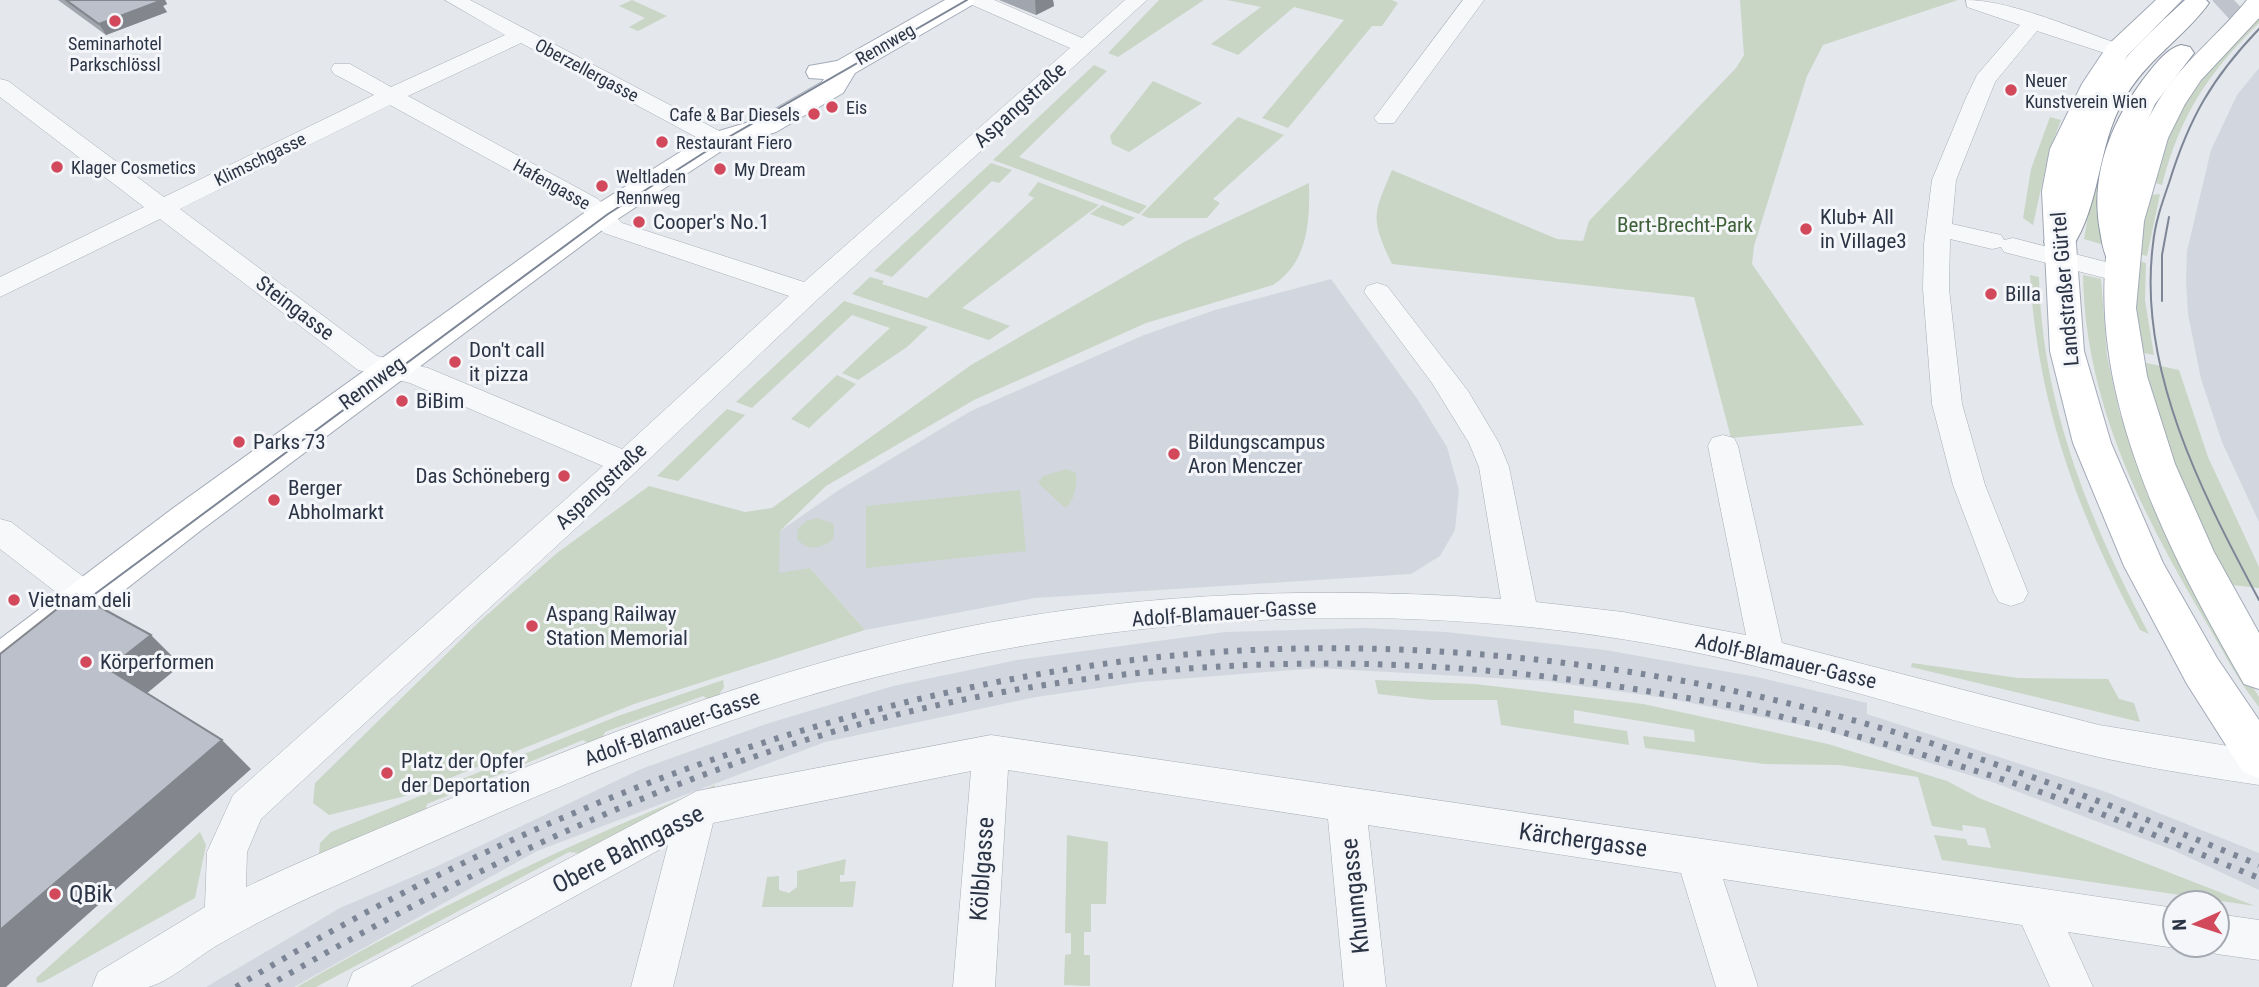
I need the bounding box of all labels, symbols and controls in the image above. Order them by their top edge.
marker: Seminarhotel Parkschlössl [107,13,123,29]
street label: Rennweg [852,19,918,69]
place label: Seminarhotel Parkschlössl [68,33,162,75]
street label: Oberzellergasse [532,34,642,106]
street label: Aspangstraße [969,57,1071,152]
place label: Neuer Kunstverein Wien [2025,70,2147,112]
marker: Neuer Kunstverein Wien [2003,82,2019,98]
place label: Eis [846,97,867,118]
marker: Eis [824,99,840,115]
place label: Cafe & Bar Diesels [669,104,800,125]
marker: Cafe & Bar Diesels [806,106,822,122]
street label: Klimschgasse [211,128,309,190]
place label: Restaurant Fiero [676,132,792,153]
marker: Restaurant Fiero [654,134,670,150]
street label: Hafengasse [510,154,594,214]
place label: Klager Cosmetics [71,157,196,178]
marker: Klager Cosmetics [49,159,65,175]
place label: My Dream [734,159,805,180]
marker: My Dream [712,161,728,177]
place label: Weltladen Rennweg [616,166,686,208]
marker: Weltladen Rennweg [594,178,610,194]
place label: Klub+ All in Village3 [1820,205,1907,253]
place label: Cooper's No.1 [653,210,769,234]
street label: Landstraßer Gürtel [2046,211,2084,367]
park label: Bert-Brecht-Park [1617,213,1753,237]
marker: Cooper's No.1 [631,214,647,230]
marker: Klub+ All in Village3 [1798,221,1814,237]
street label: Steingasse [251,271,339,345]
place label: Billa [2005,282,2041,306]
marker: Billa [1983,286,1999,302]
place label: Don't call it pizza [469,338,545,386]
street label: Rennweg [335,351,409,415]
marker: Don't call it pizza [447,354,463,370]
place label: BiBim [416,389,464,413]
marker: BiBim [394,393,410,409]
place label: Parks 73 [253,430,326,454]
place label: Bildungscampus Aron Menczer [1188,430,1325,478]
marker: Parks 73 [231,434,247,450]
street label: Aspangstraße [551,438,651,534]
marker: Bildungscampus Aron Menczer [1166,446,1182,462]
place label: Das Schöneberg [416,464,550,488]
marker: Das Schöneberg [556,468,572,484]
place label: Berger Abholmarkt [288,476,384,524]
marker: Berger Abholmarkt [266,492,282,508]
place label: Vietnam deli [28,588,131,612]
marker: Vietnam deli [6,592,22,608]
street label: Adolf-Blamauer-Gasse [1131,595,1317,631]
place label: Aspang Railway Station Memorial [546,602,688,650]
marker: Aspang Railway Station Memorial [524,618,540,634]
street label: Adolf-Blamauer-Gasse [1693,628,1879,694]
place label: Körperformen [100,650,214,674]
marker: Körperformen [78,654,94,670]
street label: Adolf-Blamauer-Gasse [581,685,763,771]
place label: Platz der Opfer der Deportation [401,749,530,797]
marker: Platz der Opfer der Deportation [379,765,395,781]
street label: Obere Bahngasse [548,799,708,899]
street label: Kölblgasse [964,816,1000,922]
street label: Kärchergasse [1517,817,1649,863]
street label: Khunngasse [1335,837,1375,955]
place label: QBik [69,880,113,908]
marker: QBik [47,886,63,902]
north arrow [2161,889,2231,959]
text: N [2168,918,2191,931]

